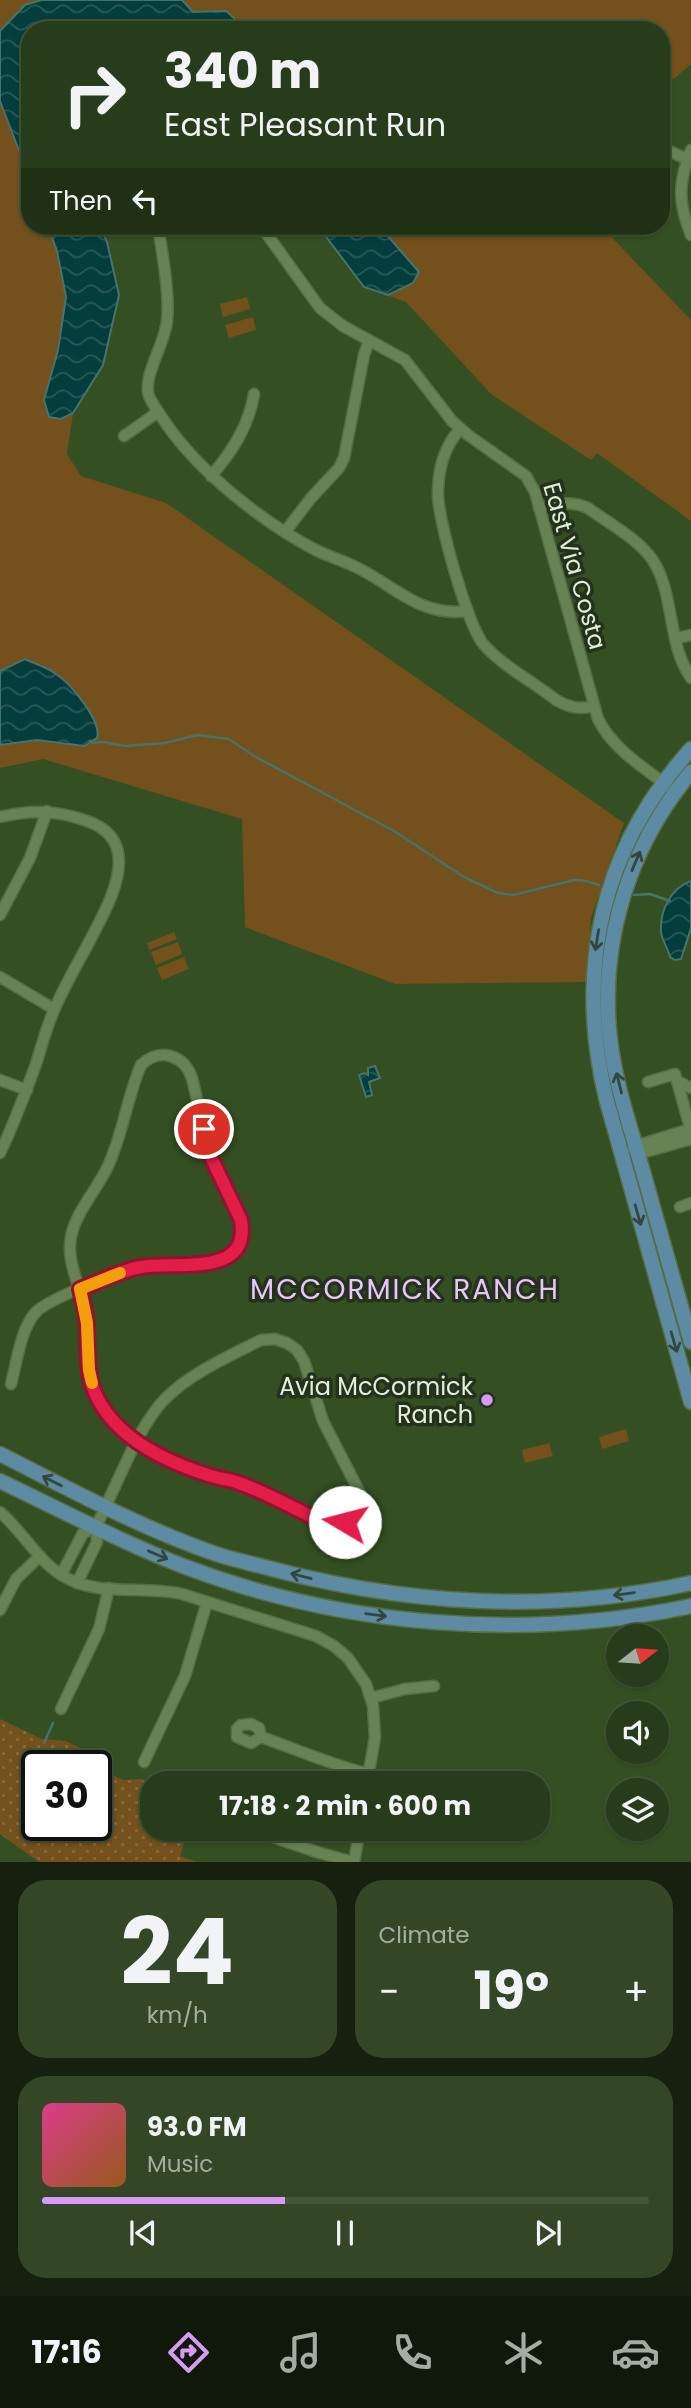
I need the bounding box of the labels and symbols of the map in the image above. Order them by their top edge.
street label: East Via Costa [535,479,615,653]
one-way arrow [630,851,643,872]
one-way arrow [590,928,603,951]
one-way arrow [612,1073,625,1095]
pin [174,1099,234,1159]
one-way arrow [633,1203,646,1225]
district label: MCCORMICK RANCH [250,1270,560,1309]
one-way arrow [669,1331,682,1353]
place label: Avia McCormick Ranch [279,1370,474,1431]
marker: Avia McCormick Ranch [479,1392,495,1408]
one-way arrow [42,1473,63,1487]
position arrow [308,1485,382,1559]
one-way arrow [147,1549,168,1562]
one-way arrow [290,1569,312,1582]
one-way arrow [613,1588,636,1601]
one-way arrow [365,1609,387,1622]
north arrow [606,1624,668,1687]
speed limit sign: 30 [21,1750,112,1841]

